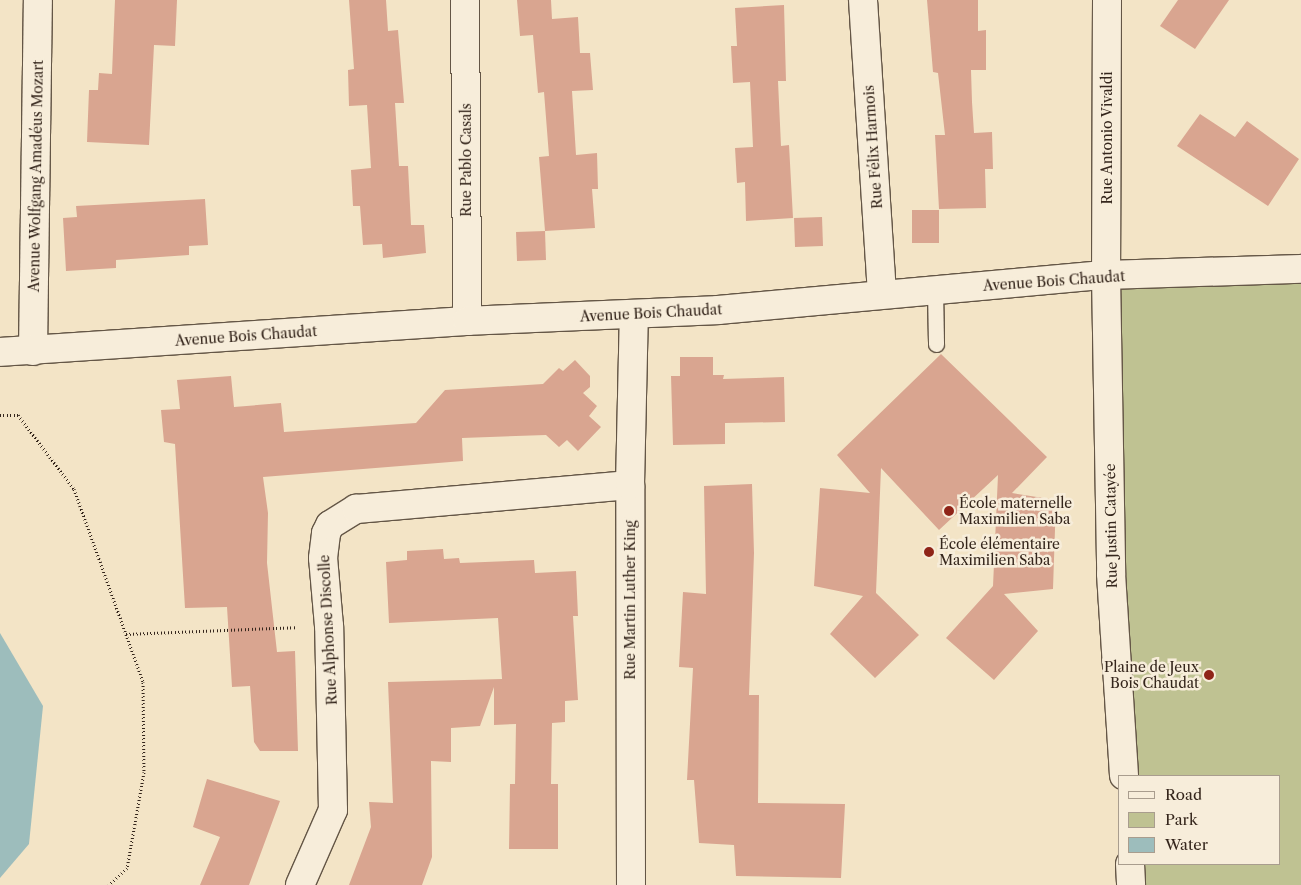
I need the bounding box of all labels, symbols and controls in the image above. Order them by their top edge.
street label: Avenue Wolfgang Amadéus Mozart [26,59,46,293]
street label: Rue Antonio Vivaldi [1099,71,1115,205]
street label: Rue Félix Harmois [860,84,886,210]
street label: Rue Pablo Casals [458,103,474,217]
street label: Avenue Bois Chaudat [982,268,1126,294]
street label: Avenue Bois Chaudat [579,301,723,325]
street label: Avenue Bois Chaudat [174,323,318,349]
street label: Rue Justin Catayée [1102,463,1120,589]
place label: École maternelle Maximilien Saba [959,495,1072,528]
marker: École maternelle Maximilien Saba [943,505,955,517]
street label: Rue Martin Luther King [622,520,638,680]
place label: École élémentaire Maximilien Saba [939,536,1060,568]
marker: École élémentaire Maximilien Saba [923,546,935,558]
street label: Rue Alphonse Discolle [316,554,340,706]
place label: Plaine de Jeux Bois Chaudat [1104,659,1199,692]
marker: Plaine de Jeux Bois Chaudat [1203,669,1215,681]
legend [1118,775,1281,865]
text: Road [1165,785,1202,804]
text: Park [1165,810,1198,829]
text: Water [1165,835,1208,854]

